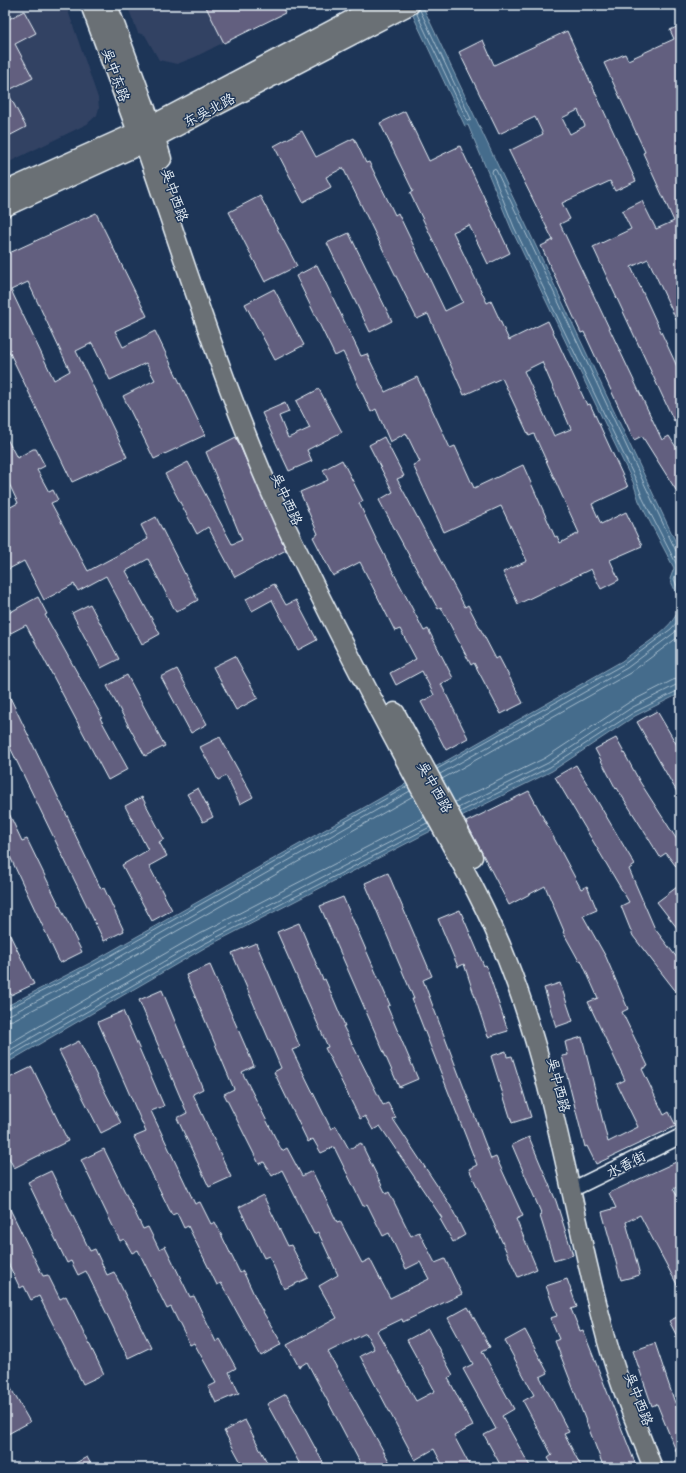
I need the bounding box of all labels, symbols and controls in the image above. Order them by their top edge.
street label: 吴中东路 [95,46,134,105]
street label: 东吴北路 [180,89,239,134]
street label: 吴中西路 [155,166,193,225]
street label: 吴中西路 [265,470,307,529]
street label: 吴中西路 [411,758,456,817]
street label: 吴中西路 [541,1056,575,1115]
street label: 水香街 [603,1146,650,1184]
street label: 吴中西路 [618,1370,657,1429]

